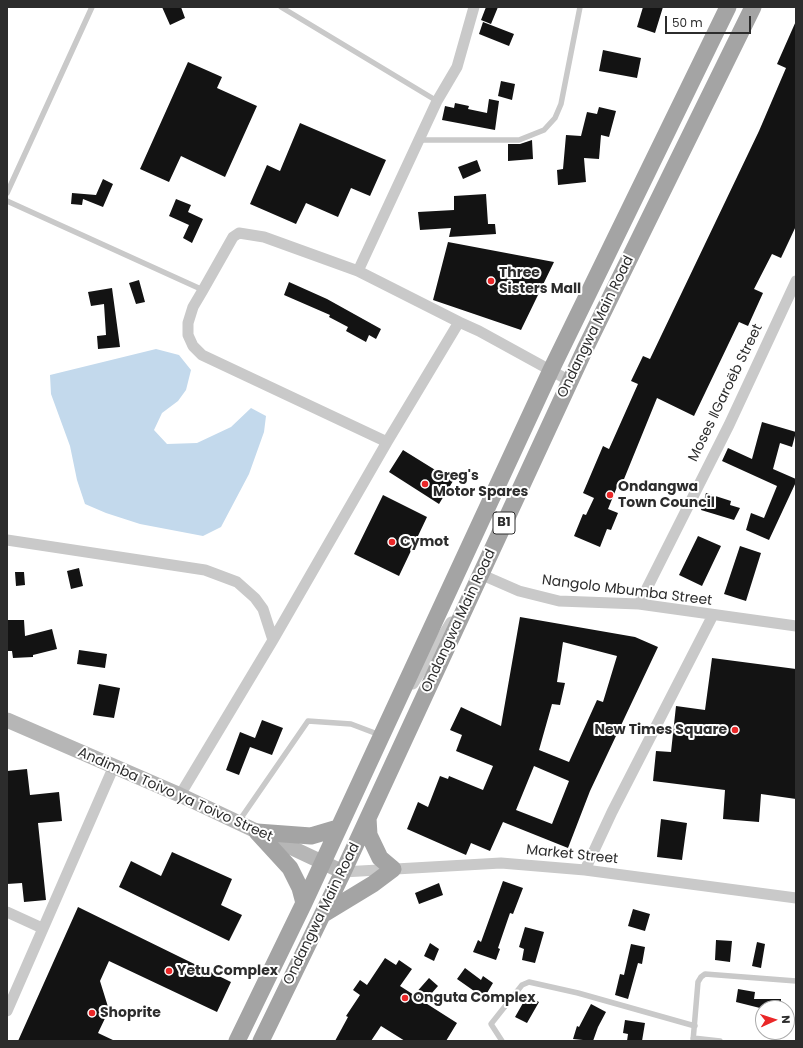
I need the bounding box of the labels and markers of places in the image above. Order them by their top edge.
place label: Three Sisters Mall [499,265,581,298]
marker: Three Sisters Mall [486,276,496,286]
place label: Greg's Motor Spares [433,468,528,500]
marker: Greg's Motor Spares [420,479,430,489]
place label: Ondangwa Town Council [618,479,715,512]
marker: Ondangwa Town Council [605,490,615,500]
place label: Cymot [400,534,449,550]
marker: Cymot [387,537,397,547]
place label: New Times Square [594,722,727,738]
marker: New Times Square [730,725,740,735]
place label: Yetu Complex [177,963,278,979]
marker: Yetu Complex [164,966,174,976]
place label: Onguta Complex [413,990,535,1006]
marker: Onguta Complex [400,993,410,1003]
place label: Shoprite [100,1005,161,1021]
marker: Shoprite [87,1008,97,1018]

